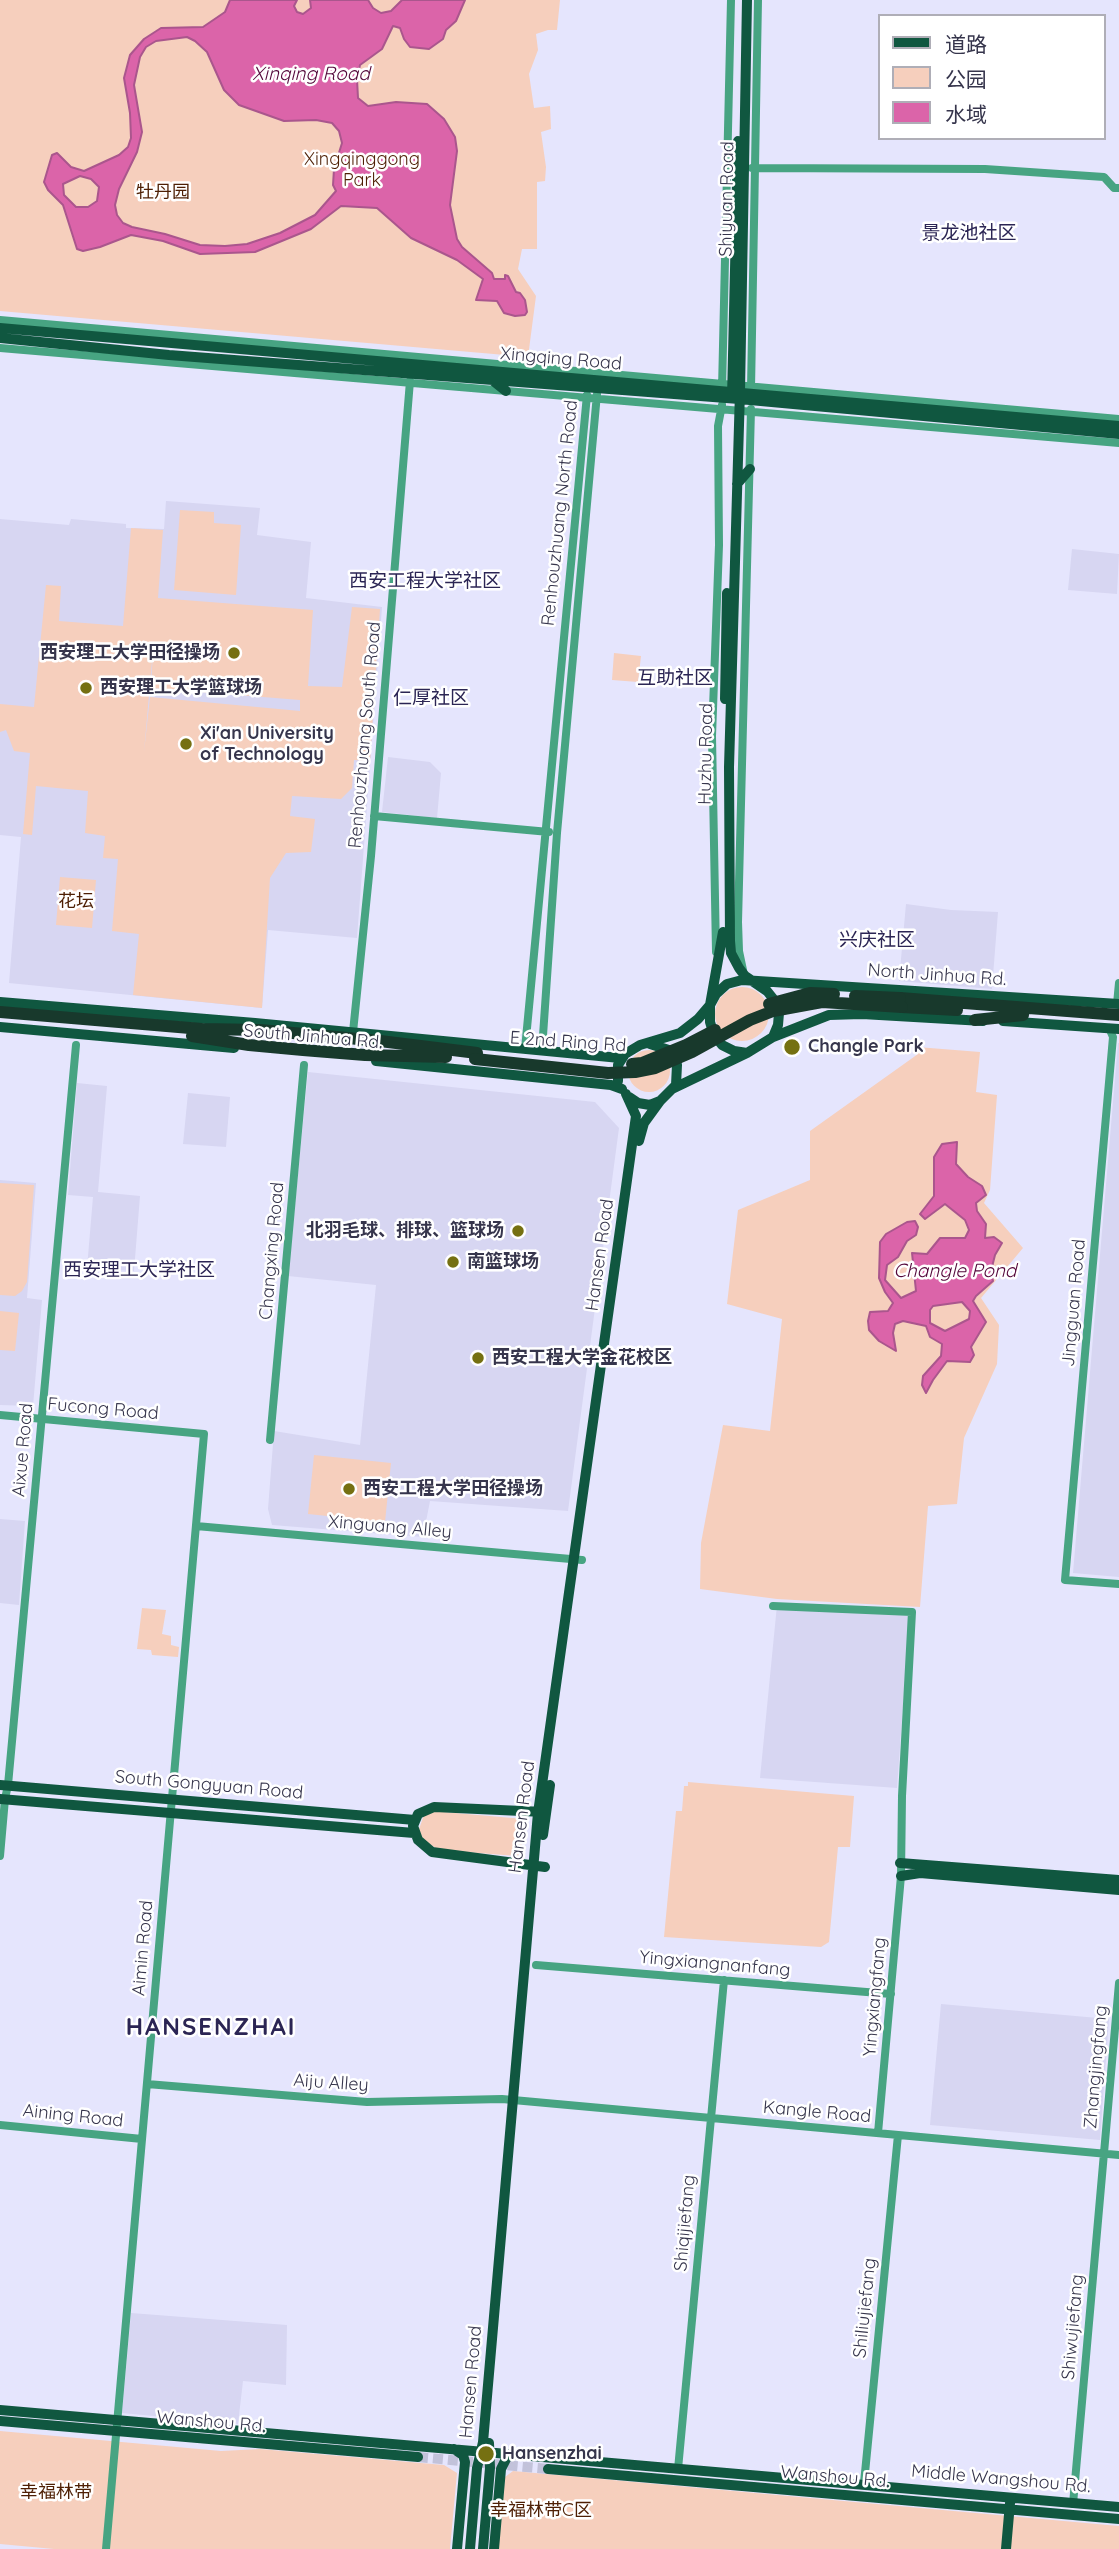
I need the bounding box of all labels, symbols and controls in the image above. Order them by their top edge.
legend [878,14,1105,140]
text: 道路 [945,31,987,57]
water label: Xinqing Road [252,63,370,85]
text: 公园 [945,66,987,92]
text: 水域 [945,101,987,127]
street label: Shiyuan Road [715,141,739,257]
park label: Xingqinggong Park [304,149,420,192]
park label: 牡丹园 [136,182,190,204]
district label: 景龙池社区 [922,222,1016,244]
street label: Xingqing Road [499,343,623,375]
street label: Renhouzhuang North Road [537,399,583,627]
district label: 西安工程大学社区 [349,570,501,592]
street label: Renhouzhuang South Road [344,621,386,849]
place label: 西安理工大学田径操场 [40,642,220,664]
marker: 西安理工大学田径操场 [226,645,242,661]
district label: 互助社区 [637,667,713,689]
place label: 西安理工大学篮球场 [100,677,262,699]
marker: 西安理工大学篮球场 [78,680,94,696]
district label: 仁厚社区 [393,687,469,709]
street label: Huzhu Road [694,703,718,805]
place label: Xi'an University of Technology [200,723,334,766]
marker: Xi'an University of Technology [178,736,194,752]
park label: 花坛 [58,891,94,913]
district label: 兴庆社区 [839,929,915,951]
street label: North Jinhua Rd. [867,959,1007,991]
street label: South Jinhua Rd. [243,1020,383,1054]
street label: E 2nd Ring Rd [509,1027,627,1057]
place label: Changle Park [808,1036,924,1058]
marker: Changle Park [782,1037,802,1057]
street label: Changxing Road [255,1181,289,1321]
street label: Hansen Road [581,1198,619,1312]
place label: 北羽毛球、排球、篮球场 [306,1220,504,1242]
marker: 北羽毛球、排球、篮球场 [510,1223,526,1239]
street label: Jingguan Road [1058,1238,1090,1368]
place label: 南篮球场 [467,1251,539,1273]
marker: 南篮球场 [445,1254,461,1270]
district label: 西安理工大学社区 [63,1259,215,1281]
water label: Changle Pond [894,1260,1016,1282]
place label: 西安工程大学金花校区 [492,1347,672,1369]
marker: 西安工程大学金花校区 [470,1350,486,1366]
street label: Fucong Road [46,1393,160,1425]
street label: Aixue Road [8,1402,38,1498]
place label: 西安工程大学田径操场 [363,1478,543,1500]
marker: 西安工程大学田径操场 [341,1481,357,1497]
street label: Xinguang Alley [327,1511,453,1543]
street label: Hansen Road [504,1760,540,1874]
street label: South Gongyuan Road [114,1766,304,1804]
street label: Aimin Road [128,1899,158,1997]
street label: Yingxiangfang [859,1936,891,2058]
street label: Yingxiangnanfang [639,1947,791,1981]
street label: Zhangjingfang [1080,2004,1112,2130]
district label: HANSENZHAI [127,2014,295,2042]
street label: Aiju Alley [293,2070,369,2096]
street label: Kangle Road [762,2097,872,2127]
street label: Aining Road [22,2100,124,2132]
street label: Shiqijiefang [670,2174,700,2272]
street label: Shiliujiefang [849,2257,881,2359]
street label: Shiwujiefang [1058,2273,1088,2381]
street label: Hansen Road [455,2325,487,2439]
street label: Wanshou Rd. [156,2406,266,2438]
place label: Hansenzhai [502,2443,602,2465]
marker: Hansenzhai [476,2444,496,2464]
street label: Middle Wangshou Rd. [910,2460,1092,2498]
street label: Wanshou Rd. [780,2461,890,2493]
park label: 幸福林带 [20,2482,92,2504]
park label: 幸福林带C区 [490,2500,592,2522]

